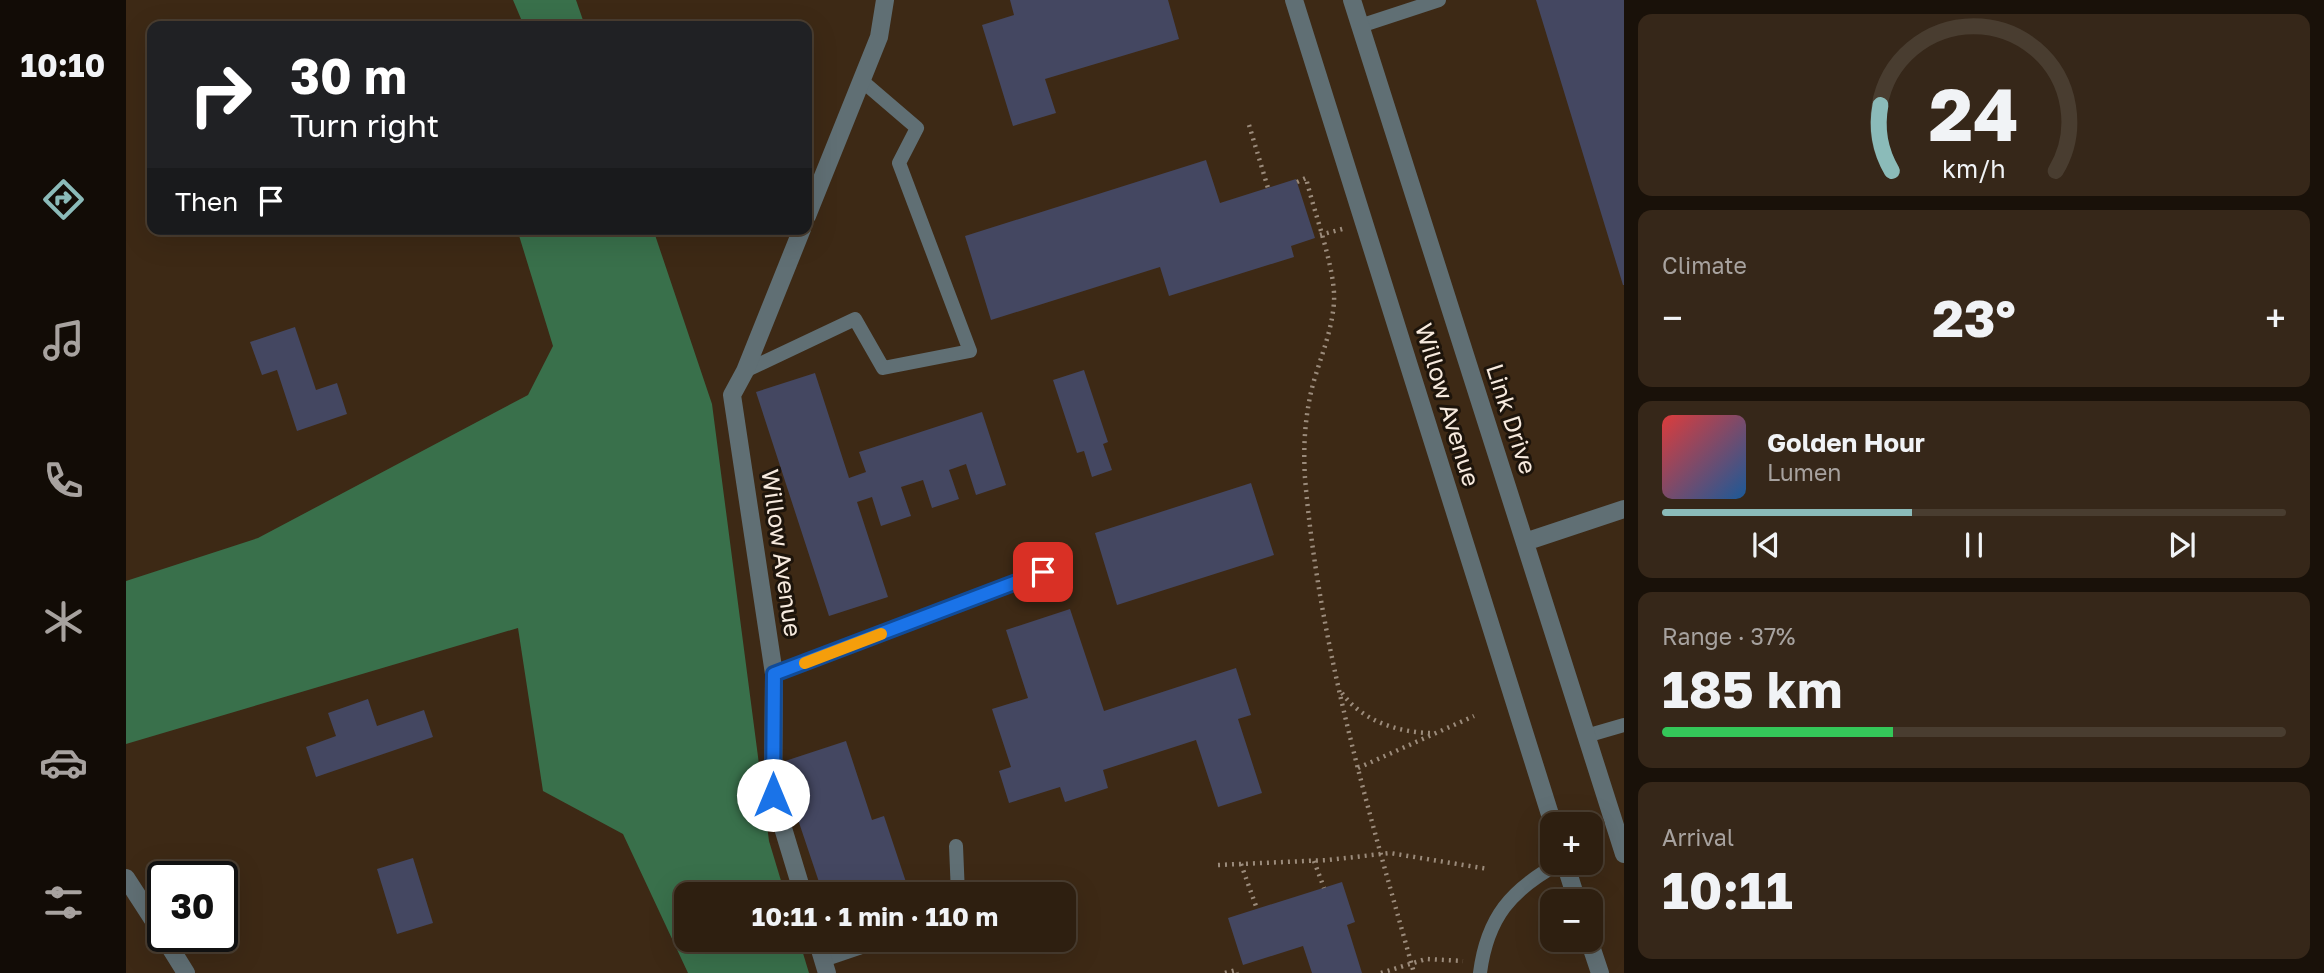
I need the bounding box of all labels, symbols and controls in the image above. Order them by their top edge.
text: 10:10 [21,46,105,84]
text: 30 m [290,46,407,105]
icon: right [175,49,266,140]
text: 24 [1929,70,2019,157]
text: Turn right [290,106,439,144]
text: km/h [1942,153,2006,184]
icon: directions [39,175,88,224]
icon: arrive [252,182,290,220]
text: Then [175,186,238,217]
text: Climate [1662,251,1747,279]
text: 23° [1932,286,2016,348]
text: − [1662,295,1683,340]
text: + [2265,295,2286,340]
icon: music [39,316,88,365]
street label: Willow Avenue [1410,320,1487,490]
street label: Link Drive [1481,360,1544,477]
text: Golden Hour [1767,427,1925,458]
icon: phone [39,456,88,505]
text: Lumen [1767,458,1841,486]
street label: Willow Avenue [756,467,809,638]
icon: previous [1747,526,1785,564]
icon: pause [1955,526,1993,564]
icon: next [2163,526,2201,564]
pin [1013,542,1073,602]
icon: arrive [1024,553,1062,591]
icon: climate [39,597,88,646]
text: Range · 37% [1662,622,1795,650]
text: 185 km [1662,657,1842,719]
icon: car [39,738,88,787]
position arrow [736,758,810,832]
map controls [1540,812,1603,952]
button: + [1540,812,1603,875]
text: Arrival [1662,823,1734,851]
text: 10:11 [1662,858,1793,920]
speed limit sign: 30 [147,861,238,952]
icon: filters [39,878,88,927]
button: − [1540,889,1603,952]
text: 10:11 · 1 min · 110 m [752,901,998,932]

